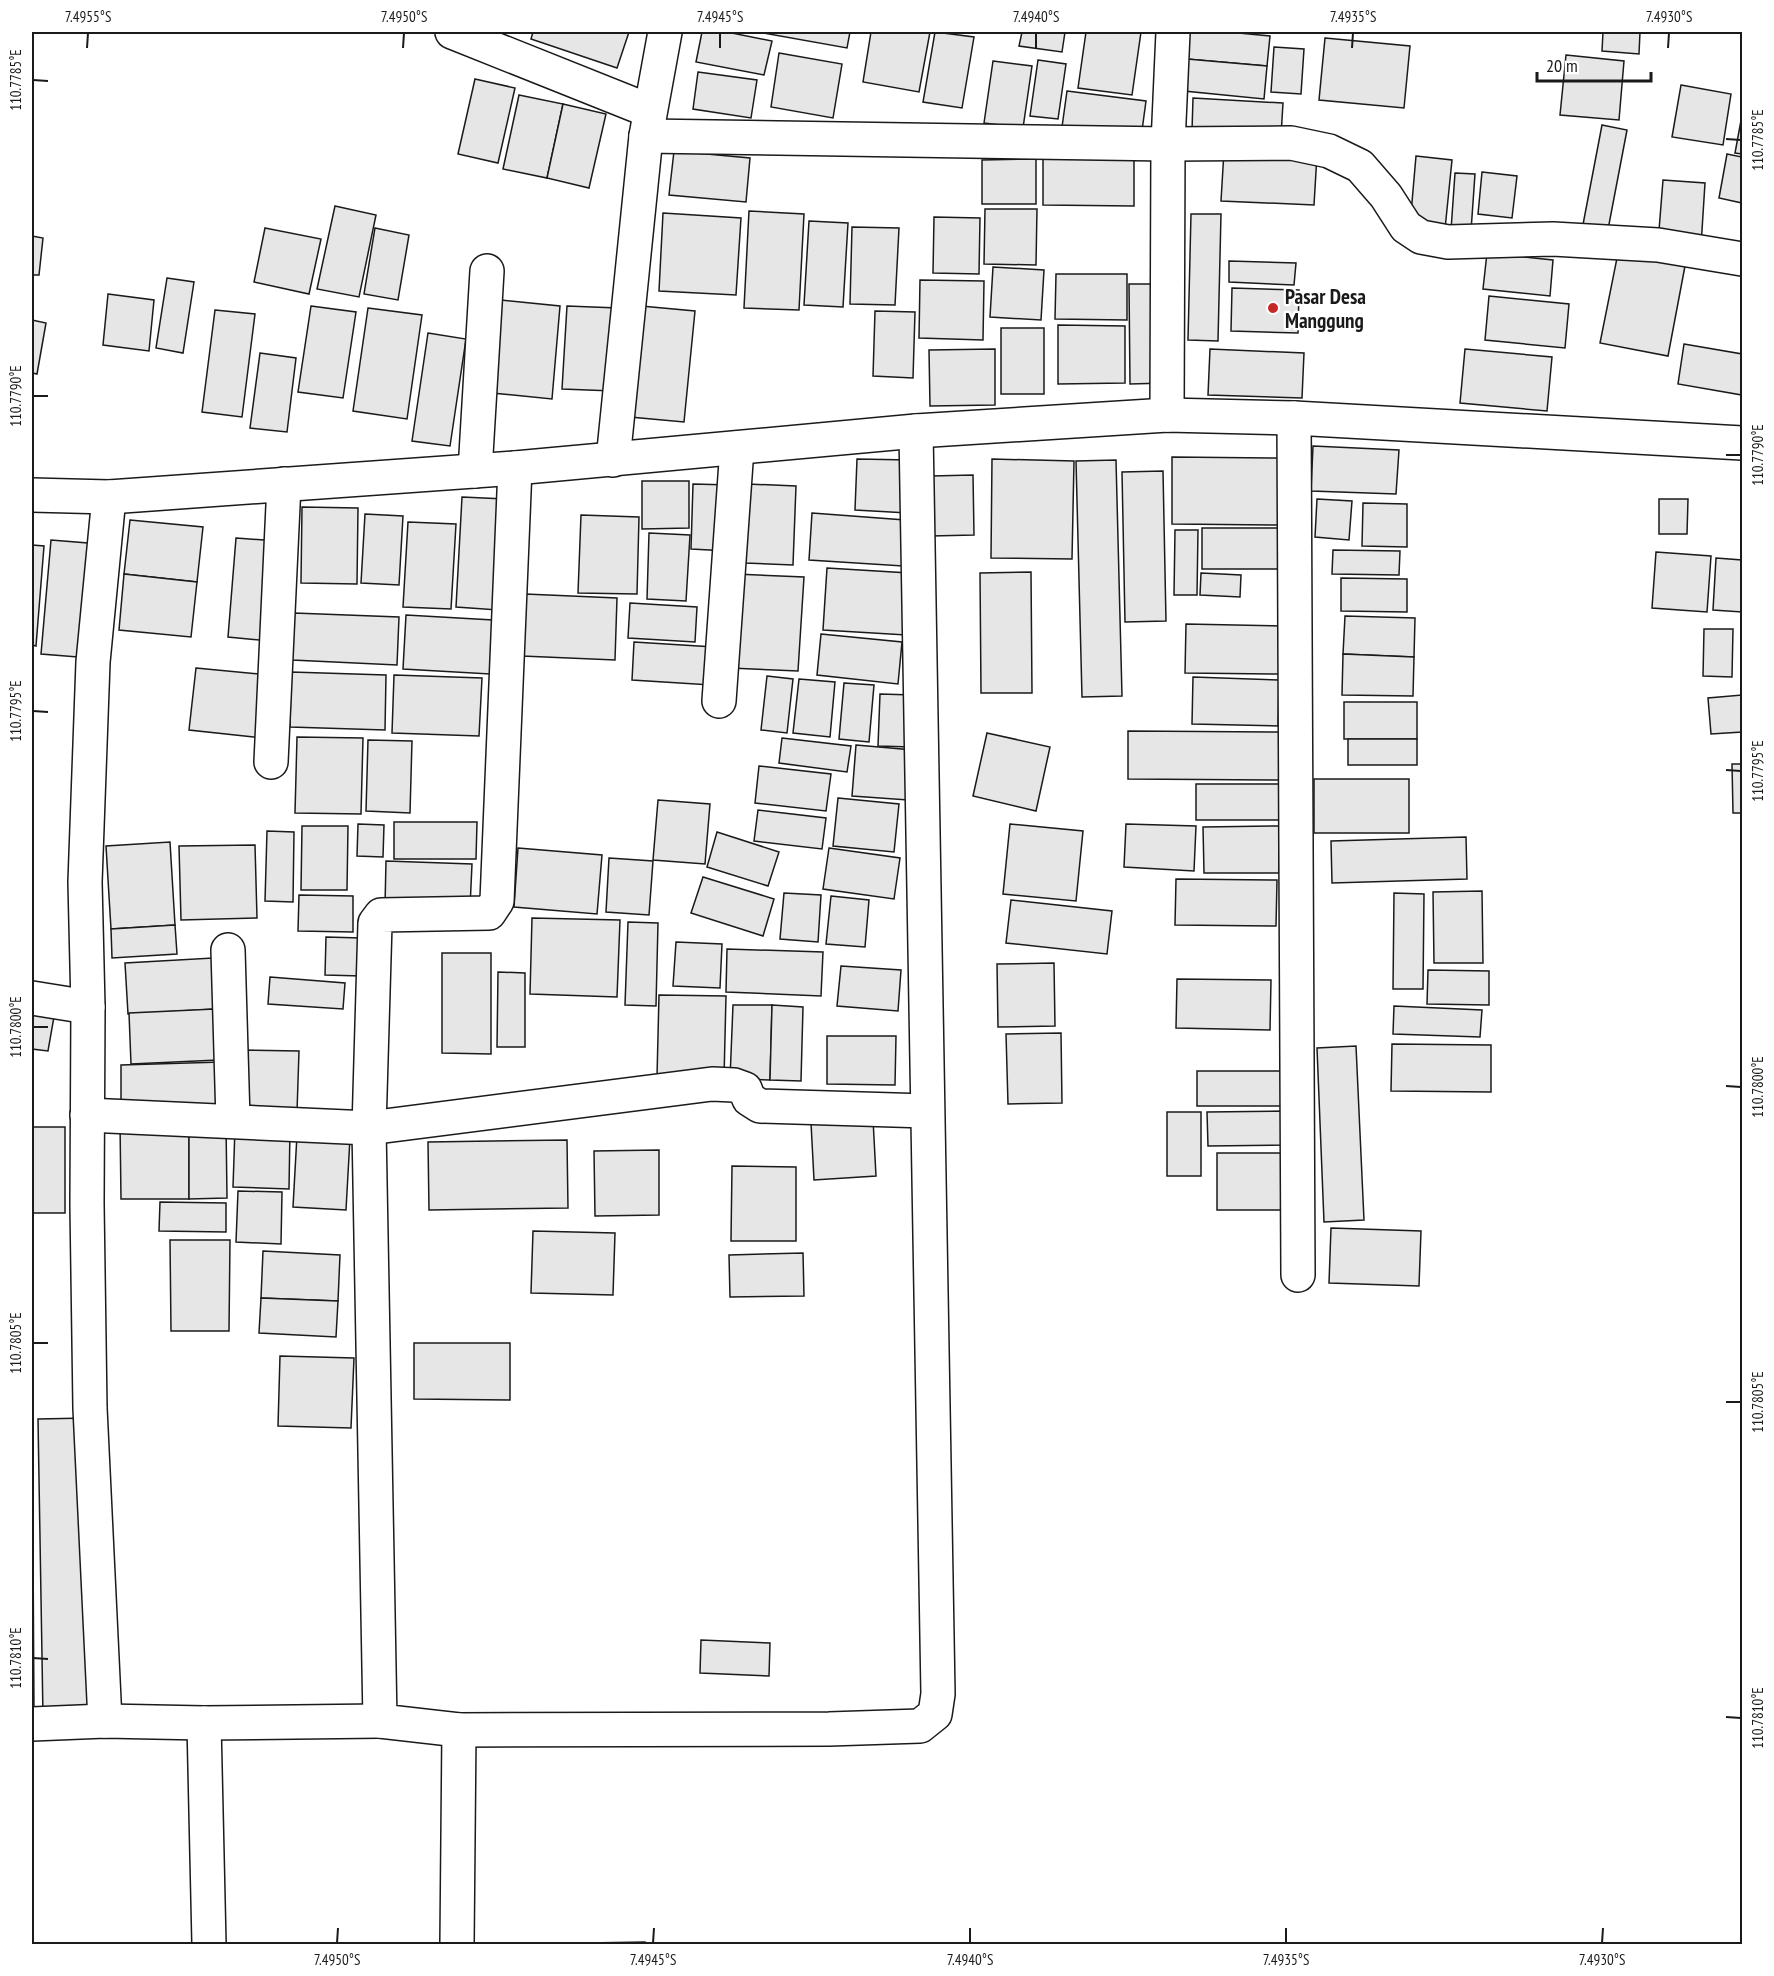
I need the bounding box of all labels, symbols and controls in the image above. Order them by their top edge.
text: 7.4955°S [65,7,111,26]
text: 7.4950°S [381,7,427,26]
text: 7.4945°S [697,7,743,26]
text: 7.4940°S [1013,7,1059,26]
text: 7.4935°S [1330,7,1376,26]
text: 7.4930°S [1646,7,1692,26]
scale bar [1537,45,1651,83]
text: 110.7785°E [6,49,25,111]
text: 20 m [1546,54,1578,77]
text: 110.7785°E [1748,109,1767,171]
place label: Pasar Desa Manggung [1285,283,1366,334]
marker: Pasar Desa Manggung [1266,301,1280,315]
text: 110.7790°E [6,365,25,427]
text: 110.7790°E [1748,424,1767,486]
text: 110.7795°E [6,680,25,742]
text: 110.7795°E [1748,740,1767,802]
text: 110.7800°E [6,996,25,1058]
text: 110.7800°E [1748,1056,1767,1118]
text: 110.7805°E [6,1312,25,1374]
text: 110.7805°E [1748,1371,1767,1433]
text: 110.7810°E [6,1627,25,1689]
text: 110.7810°E [1748,1687,1767,1749]
text: 7.4950°S [314,1950,360,1969]
text: 7.4945°S [630,1950,676,1969]
text: 7.4940°S [947,1950,993,1969]
text: 7.4935°S [1263,1950,1309,1969]
text: 7.4930°S [1579,1950,1625,1969]

